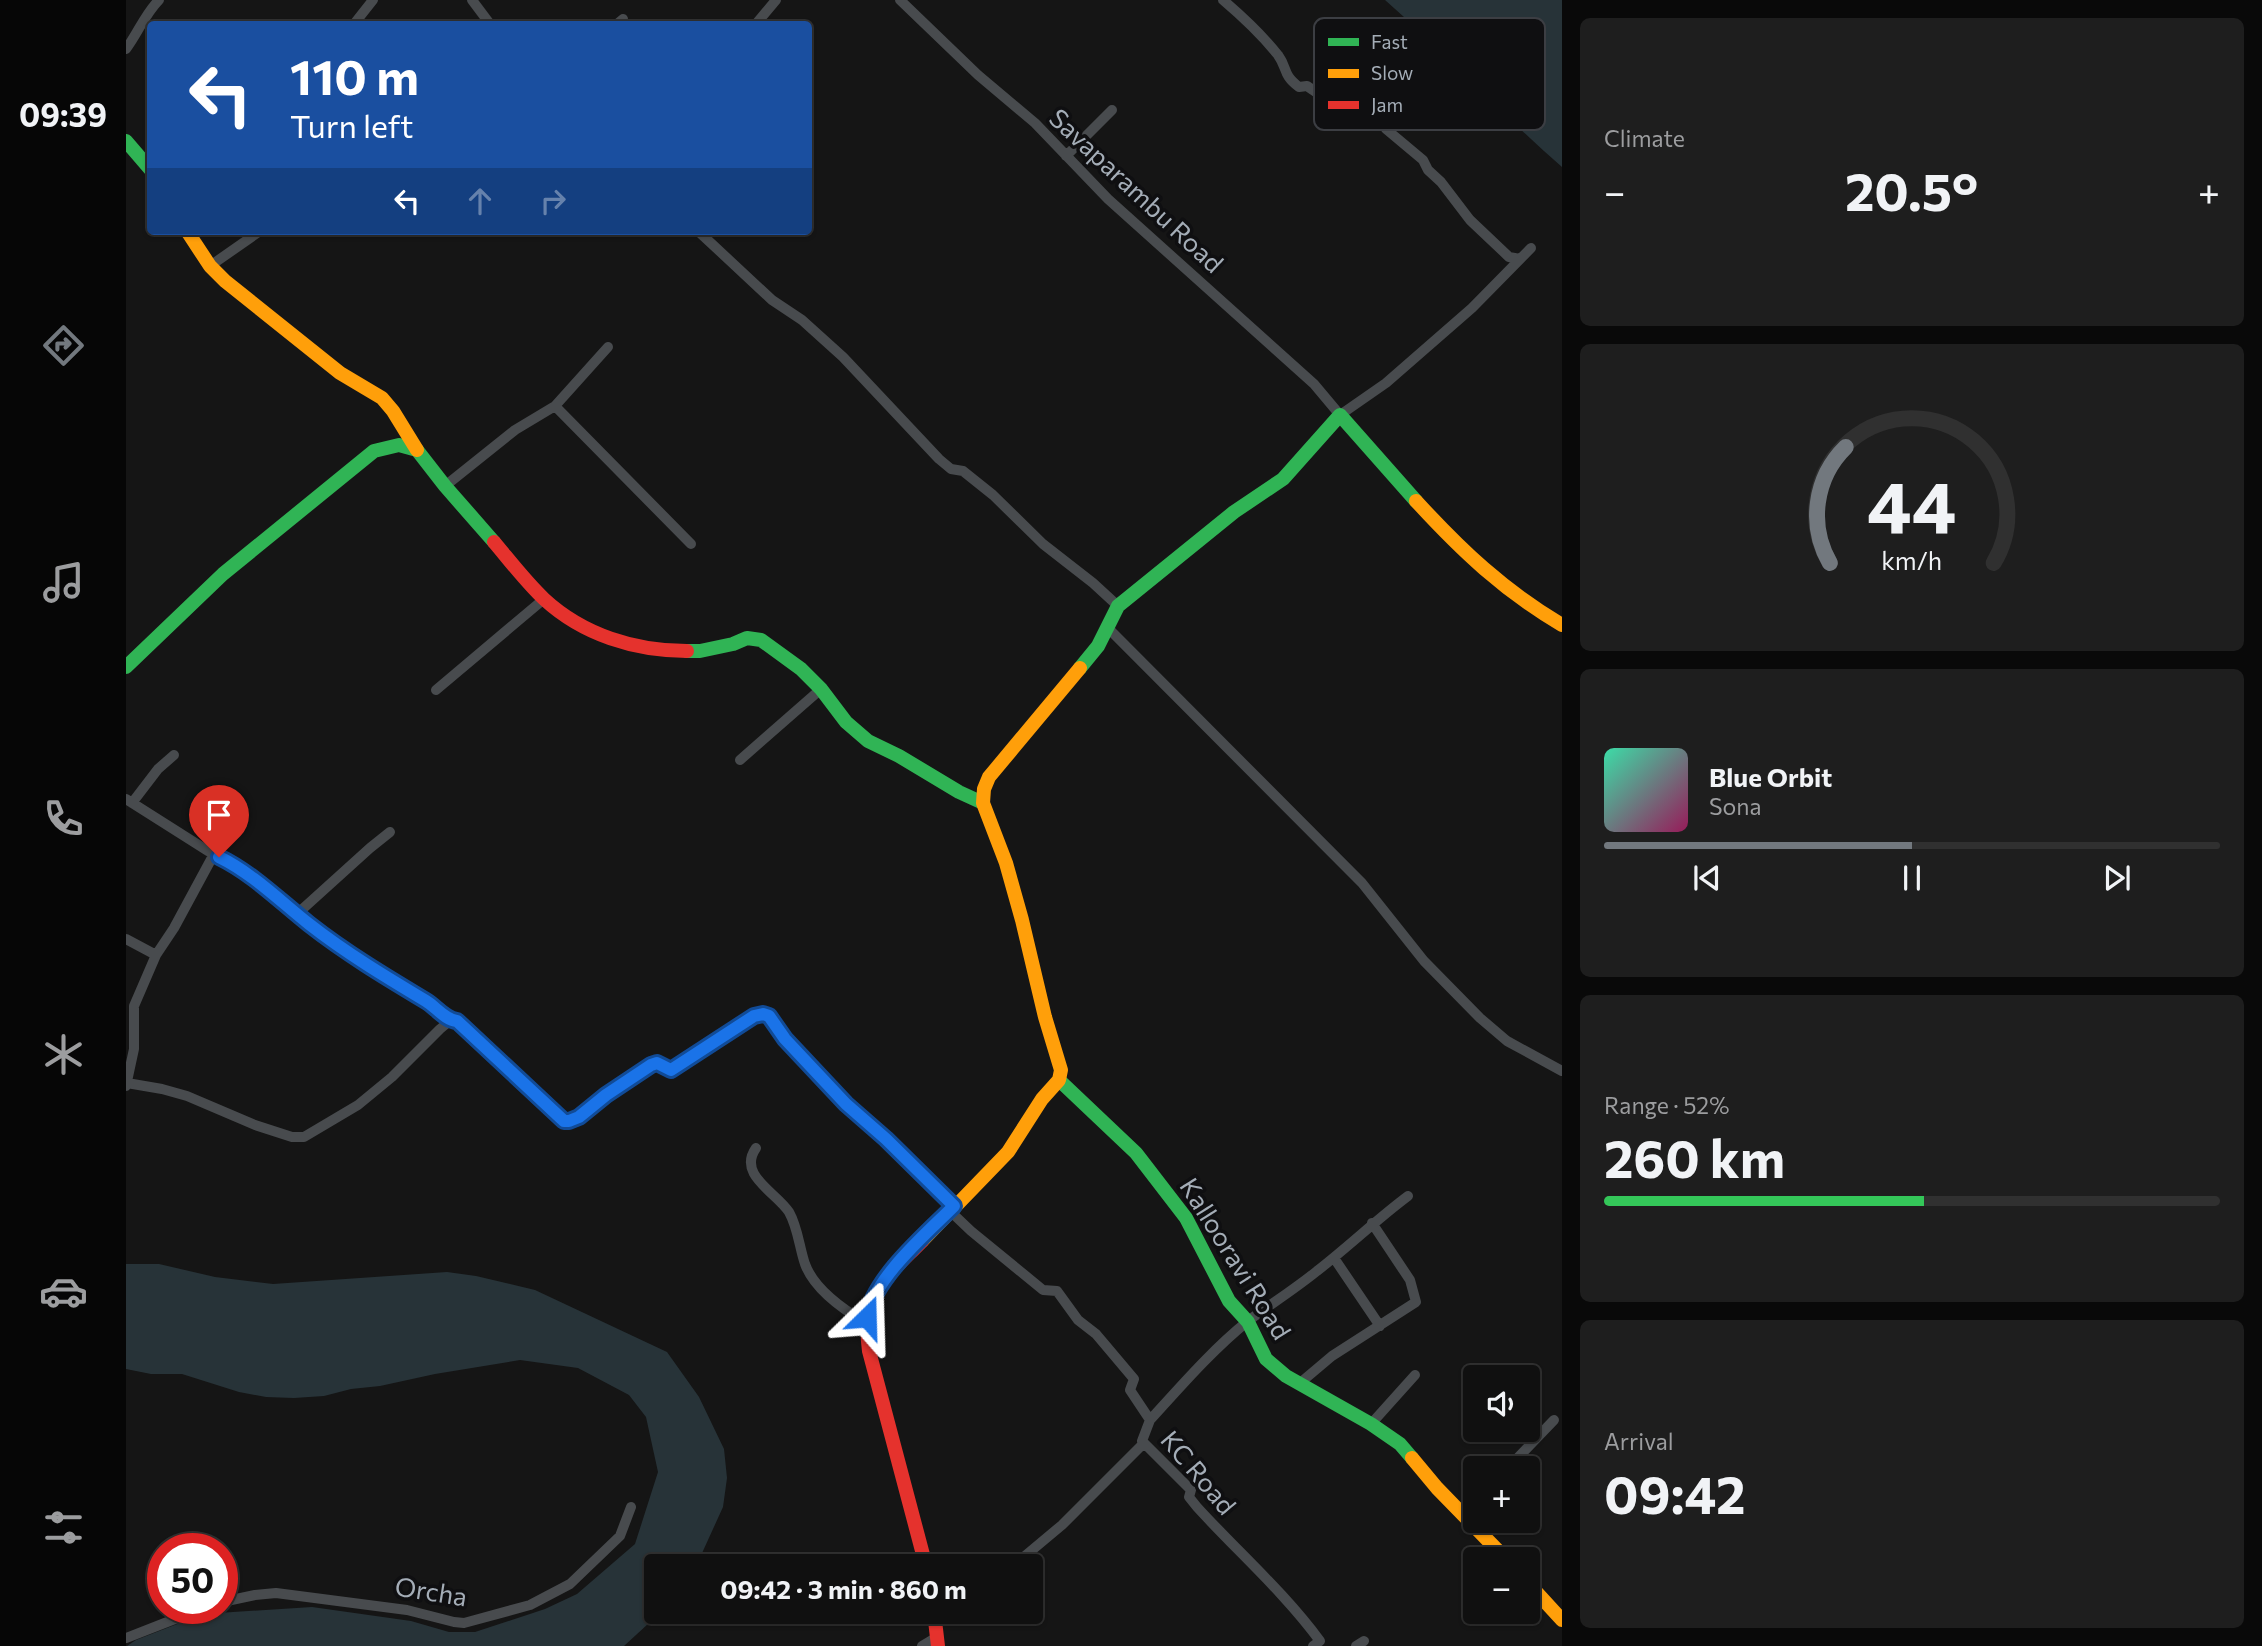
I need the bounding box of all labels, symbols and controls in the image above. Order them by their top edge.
legend [1314,18,1545,130]
text: Fast [1371,30,1408,53]
text: 110 m [290,45,419,105]
icon: left [175,49,266,140]
text: Slow [1371,61,1413,84]
text: Jam [1371,93,1403,116]
text: 09:39 [19,94,107,134]
street label: Savaparambu Road [1044,101,1230,278]
text: Turn left [290,105,414,145]
text: Climate [1604,124,1685,152]
text: 20.5° [1845,158,1978,222]
text: − [1604,167,1626,214]
text: + [2198,167,2220,214]
icon: left [388,182,426,220]
icon: ahead [461,182,499,220]
icon: right [534,182,572,220]
icon: directions [39,321,88,370]
text: 44 [1867,460,1957,549]
text: km/h [1882,545,1942,575]
icon: music [39,558,88,607]
text: Blue Orbit [1709,761,1832,792]
pin [189,785,249,857]
text: Sona [1709,792,1761,820]
icon: phone [39,794,88,843]
icon: arrive [200,796,238,834]
icon: previous [1688,859,1726,897]
icon: pause [1893,859,1931,897]
icon: next [2098,859,2136,897]
icon: climate [39,1030,88,1079]
text: Range · 52% [1604,1091,1729,1119]
text: 260 km [1604,1125,1785,1189]
street label: Kallooravi Road [1174,1172,1298,1345]
icon: car [39,1267,88,1316]
position arrow [830,1280,904,1354]
map controls [1463,1365,1540,1624]
button: sound [1463,1365,1540,1442]
street label: KC Road [1155,1424,1243,1520]
text: Arrival [1604,1427,1674,1455]
button: + [1463,1456,1540,1533]
text: 09:42 [1604,1461,1746,1525]
icon: filters [39,1503,88,1552]
speed limit sign: 50 [147,1533,238,1624]
button: − [1463,1547,1540,1624]
street label: Orcha [393,1570,469,1612]
text: 09:42 · 3 min · 860 m [720,1573,967,1604]

